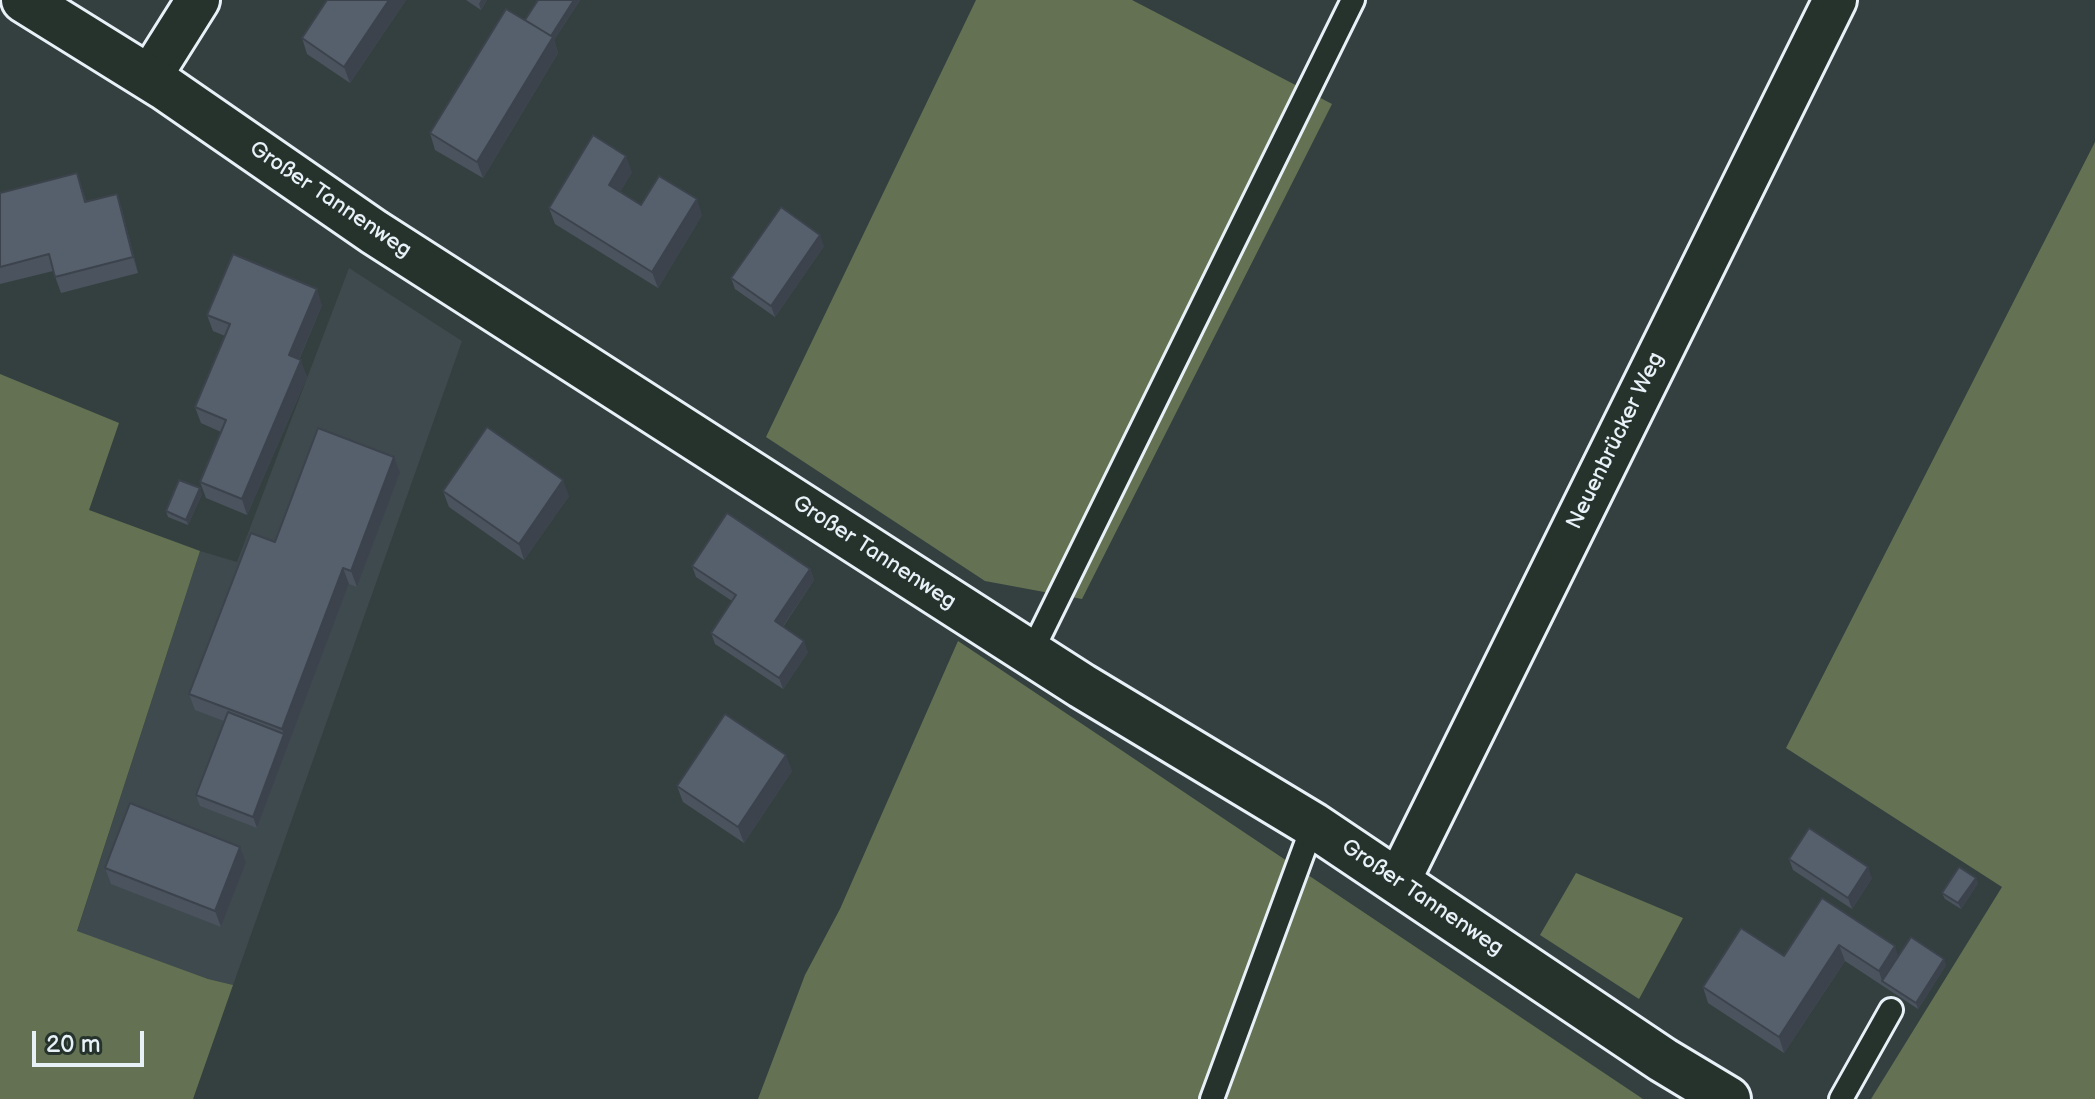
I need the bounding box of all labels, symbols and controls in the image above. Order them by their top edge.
street label: Großer Tannenweg [244,136,416,264]
street label: Neuenbrücker Weg [1562,348,1670,534]
street label: Großer Tannenweg [787,490,961,616]
street label: Großer Tannenweg [1336,834,1508,962]
scale bar [36,1015,148,1065]
text: 20 m [46,1030,101,1059]

